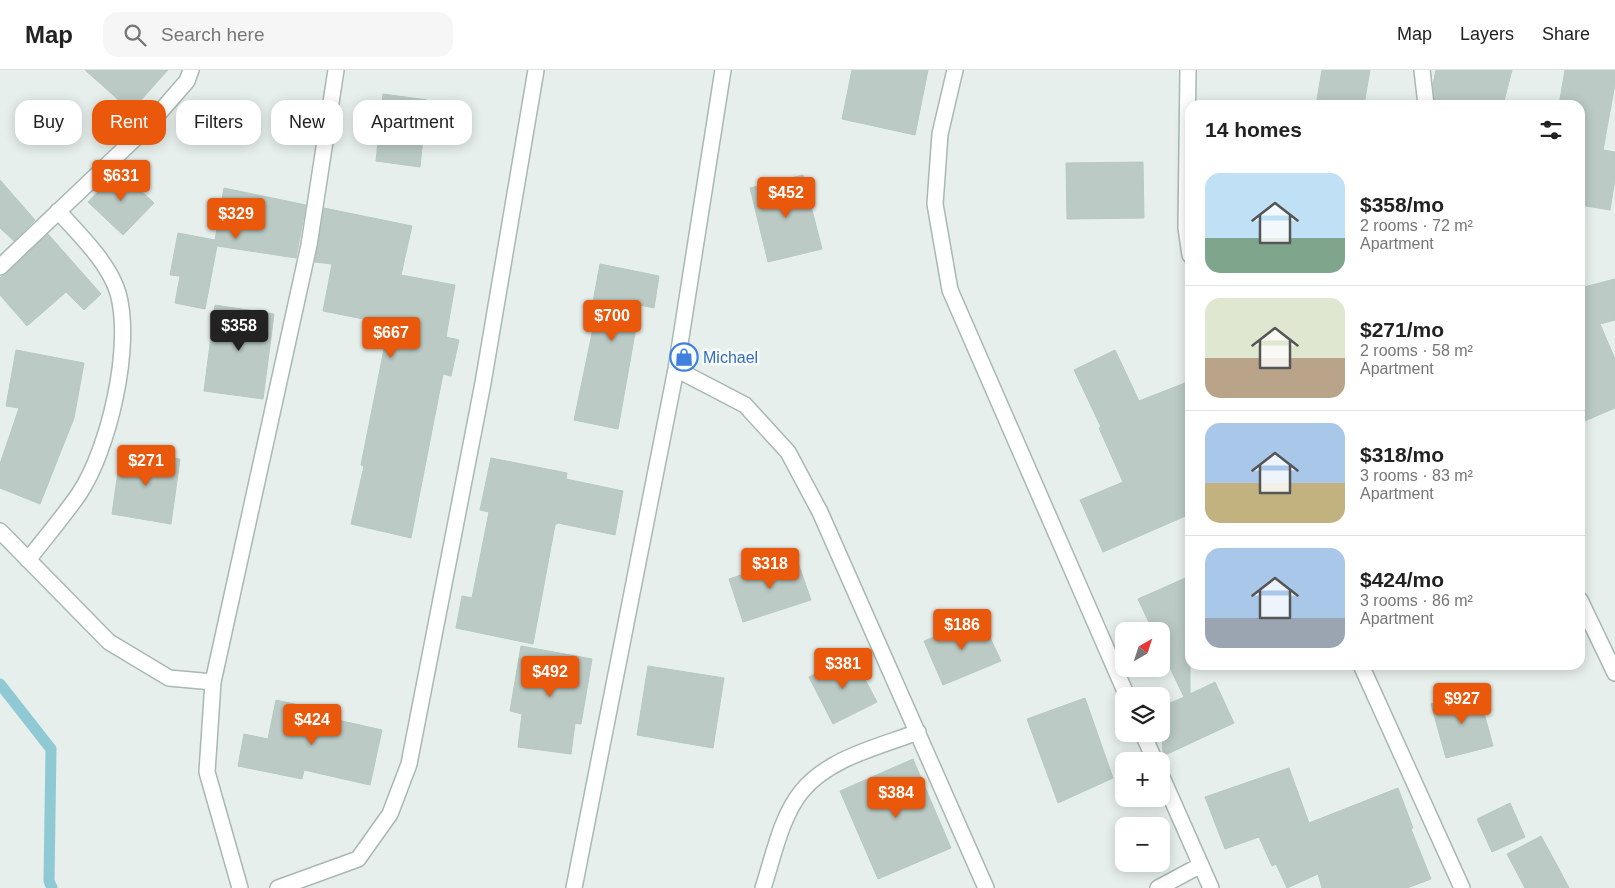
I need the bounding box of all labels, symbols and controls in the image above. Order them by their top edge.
search box [103,12,453,57]
text: Map [25,21,73,48]
icon: search [121,21,149,49]
text: Search here [161,24,265,45]
text: Map [1397,24,1432,44]
text: Layers [1460,24,1514,44]
text: Share [1542,24,1590,44]
chip: Buy [15,100,82,145]
chip: Rent [92,100,166,145]
chip: Filters [176,100,261,145]
chip: New [271,100,343,145]
chip: Apartment [353,100,472,145]
icon: filters [1537,116,1565,144]
text: 14 homes [1205,118,1302,141]
pin: $631 [91,160,151,202]
text: $631 [103,167,139,184]
pin: $452 [756,176,816,219]
text: $452 [768,184,804,201]
icon: home [1245,193,1305,253]
text: $358/mo [1360,193,1444,216]
pin: $329 [206,198,266,240]
text: $329 [218,205,254,222]
text: 2 rooms · 72 m² [1360,217,1473,234]
text: Apartment [1360,235,1434,252]
pin: $700 [582,300,642,342]
text: $700 [594,307,630,324]
pin: $358 [209,310,269,352]
pin: $667 [361,316,421,359]
text: $358 [221,317,257,334]
icon: home [1245,318,1305,378]
text: $271/mo [1360,318,1444,341]
text: $667 [373,324,409,341]
shop icon: Michael [669,342,699,372]
text: 2 rooms · 58 m² [1360,342,1473,359]
place label: Michael [703,349,758,366]
text: Apartment [1360,360,1434,377]
icon: home [1245,443,1305,503]
text: $318/mo [1360,443,1444,466]
pin: $271 [116,444,176,487]
text: $271 [128,452,164,469]
text: 3 rooms · 83 m² [1360,467,1473,484]
text: Apartment [1360,485,1434,502]
pin: $318 [740,548,800,590]
text: $318 [752,555,788,572]
icon: home [1245,568,1305,628]
text: $424/mo [1360,568,1444,591]
text: 3 rooms · 86 m² [1360,592,1473,609]
pin: $186 [932,608,992,651]
text: Apartment [1360,610,1434,627]
text: $186 [944,616,980,633]
north arrow [1115,622,1170,678]
map controls [1115,622,1170,872]
pin: $381 [813,648,873,690]
text: $381 [825,655,861,672]
pin: $492 [520,656,580,698]
text: $492 [532,663,568,680]
pin: $927 [1432,682,1492,725]
button: layers [1115,687,1170,742]
text: $927 [1444,690,1480,707]
pin: $424 [282,704,342,746]
text: $424 [294,711,330,728]
button: + [1115,752,1170,807]
pin: $384 [866,776,926,819]
text: $384 [878,784,914,801]
button: − [1115,817,1170,872]

